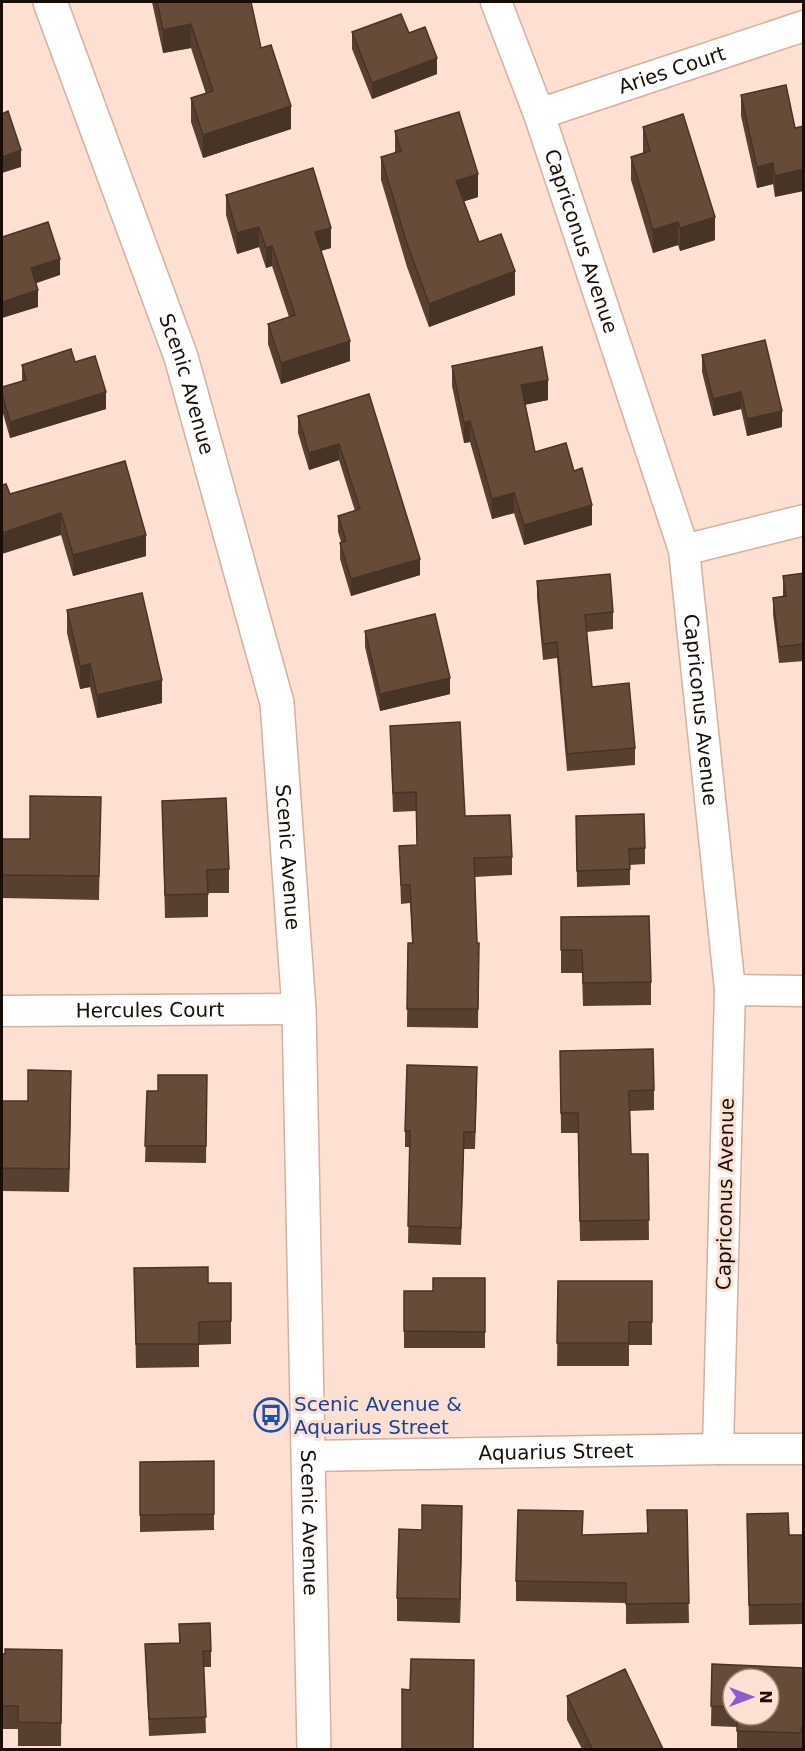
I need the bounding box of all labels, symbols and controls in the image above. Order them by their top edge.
street label: Aries Court [615,41,729,99]
street label: Capriconus Avenue [540,146,623,336]
street label: Scenic Avenue [154,310,219,457]
street label: Capriconus Avenue [679,613,723,807]
street label: Scenic Avenue [271,783,305,931]
street label: Hercules Court [76,998,224,1023]
street label: Capriconus Avenue [711,1098,739,1290]
place label: Scenic Avenue & Aquarius Street [294,1392,462,1439]
bus stop icon: Scenic Avenue & Aquarius Street [253,1397,289,1433]
street label: Aquarius Street [478,1438,634,1465]
street label: Scenic Avenue [296,1449,323,1596]
north arrow [721,1667,781,1727]
text: N [756,1690,775,1704]

